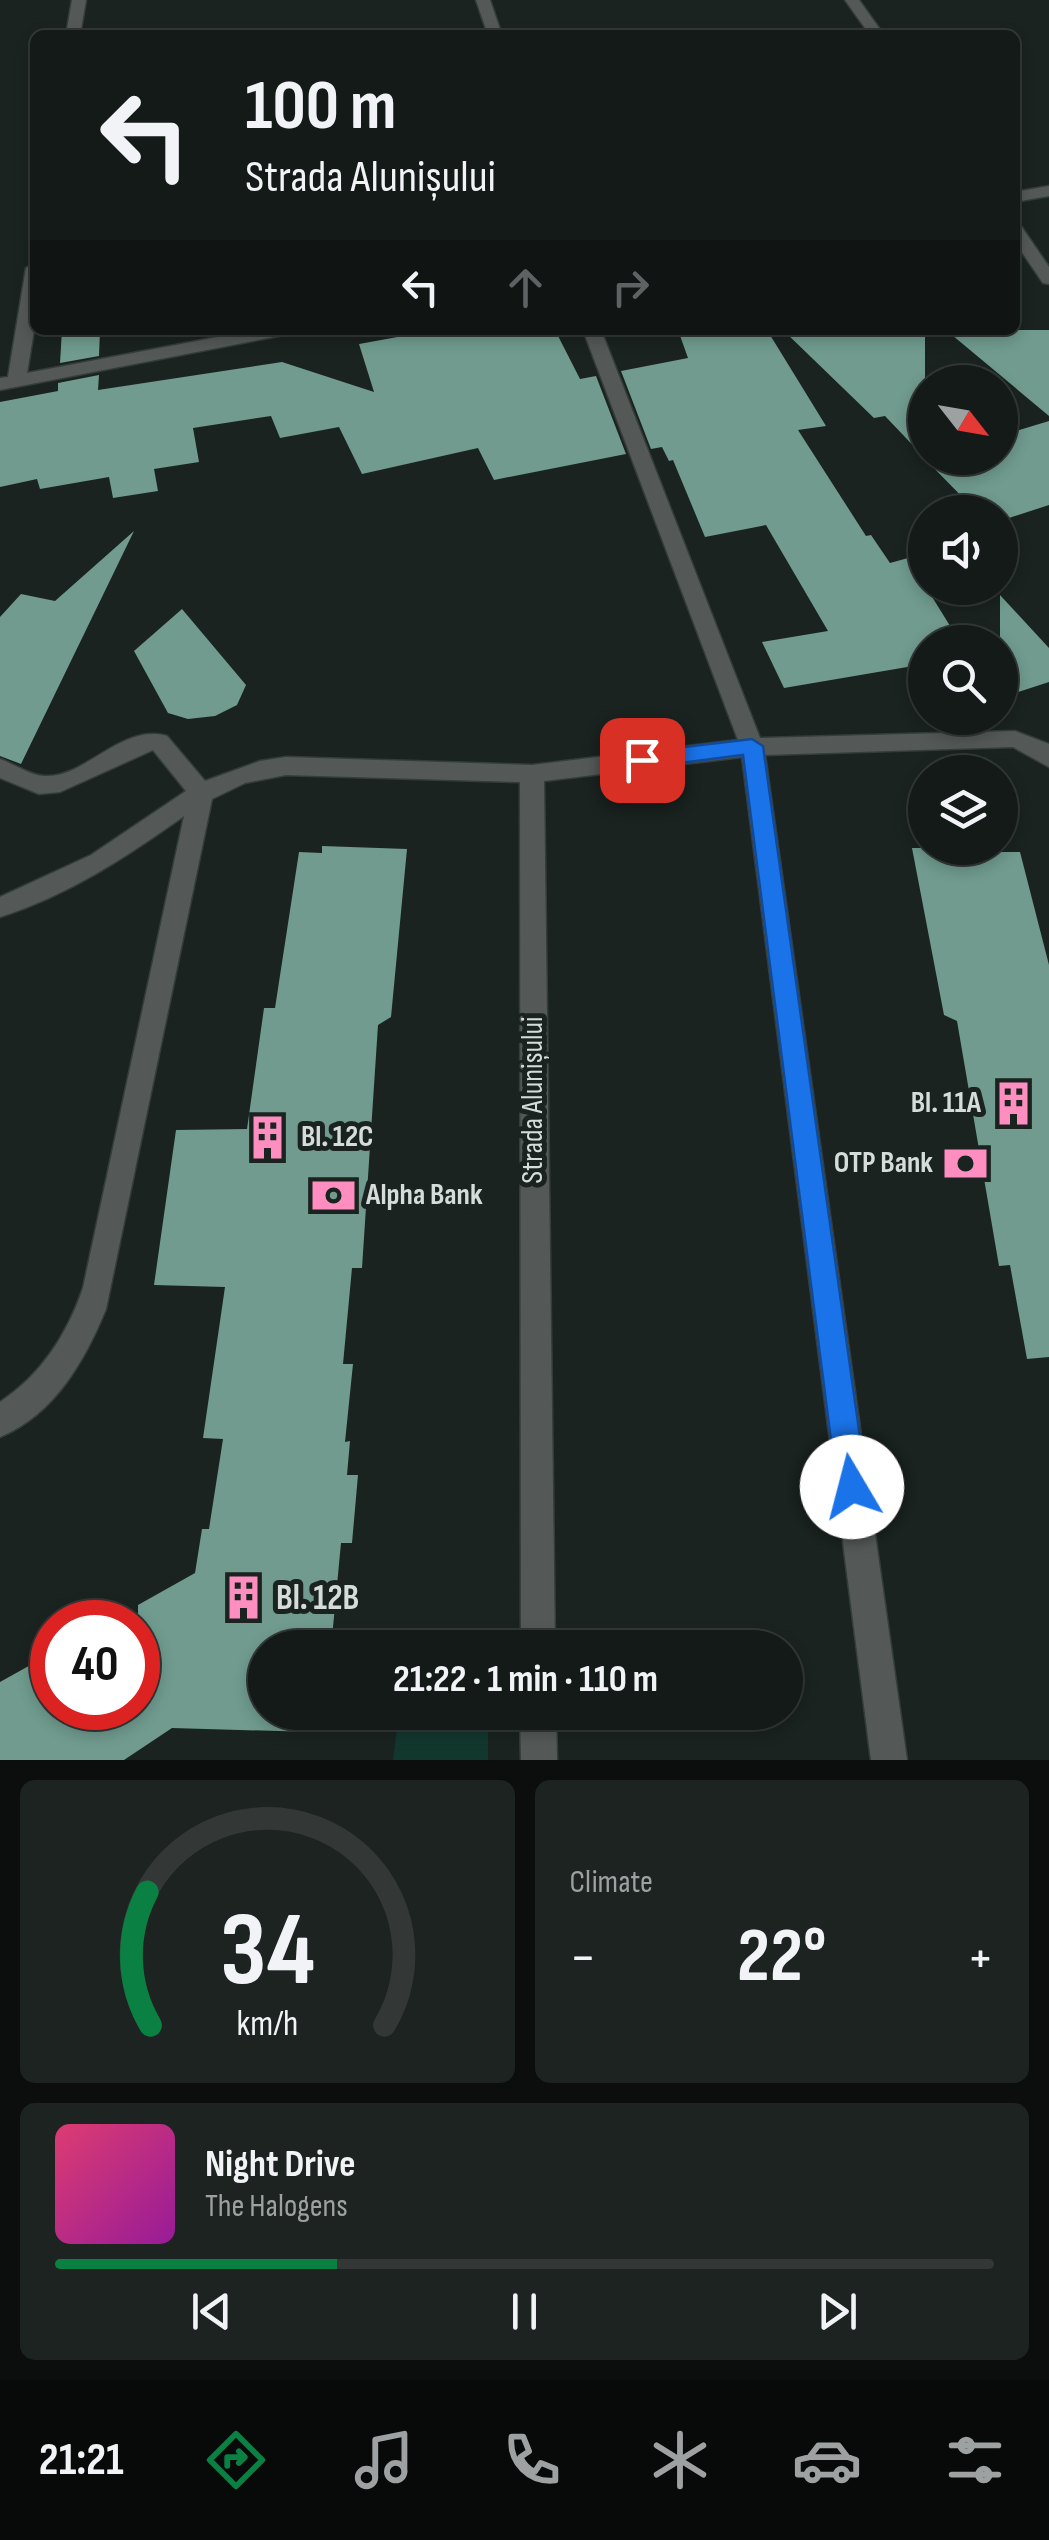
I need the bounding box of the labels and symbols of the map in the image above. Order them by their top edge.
north arrow [908,365,1018,475]
pin [600,718,685,803]
street label: Strada Alunișului [515,1016,551,1184]
building icon: Bl. 11A [990,1079,1038,1127]
place label: Bl. 11A [911,1085,982,1121]
building icon: Bl. 12C [244,1113,292,1161]
place label: Bl. 12C [301,1119,374,1155]
bank icon: OTP Bank [942,1139,990,1187]
place label: OTP Bank [834,1145,933,1181]
bank icon: Alpha Bank [309,1171,357,1219]
place label: Alpha Bank [365,1177,483,1213]
position arrow [800,1435,904,1539]
building icon: Bl. 12B [219,1574,267,1622]
place label: Bl. 12B [276,1577,359,1620]
speed limit sign: 40 [30,1600,160,1730]

